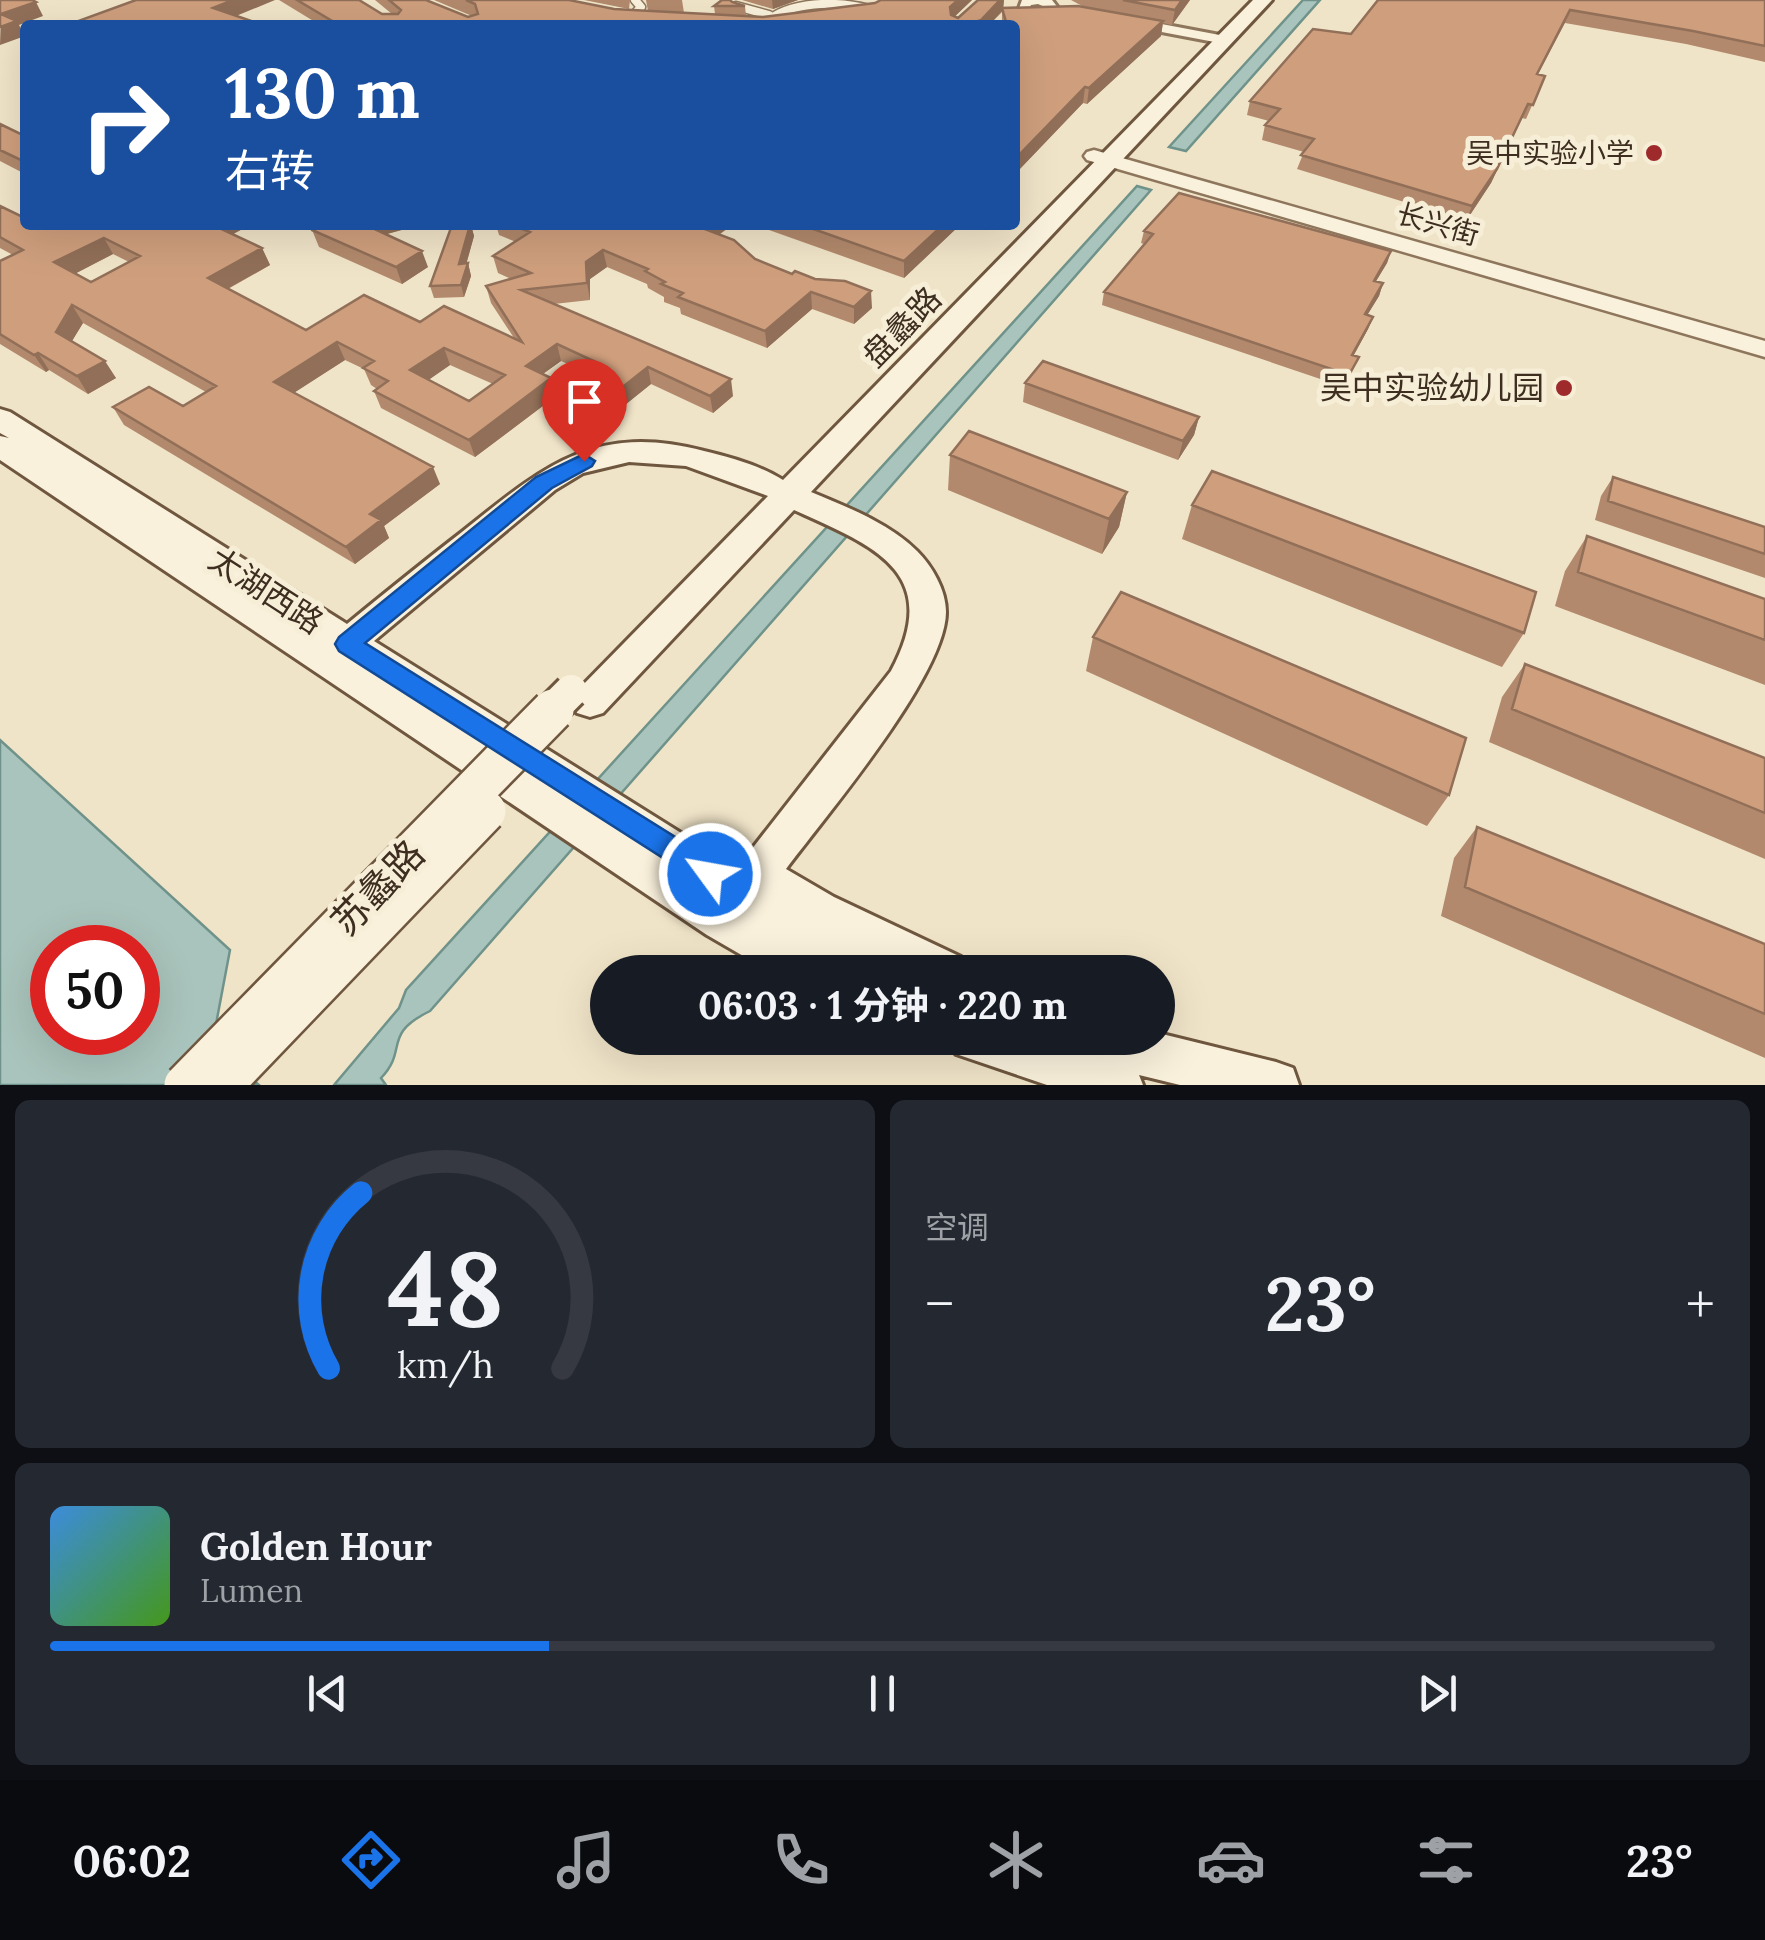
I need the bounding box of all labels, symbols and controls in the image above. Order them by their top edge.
text: 130 m [225,48,420,137]
icon: right [60,60,190,190]
place label: 吴中实验小学 [1466,135,1634,171]
text: 右转 [225,142,315,199]
marker: 吴中实验小学 [1643,142,1665,164]
street label: 长兴街 [1393,195,1483,253]
street label: 盘蠡路 [854,278,950,375]
pin [542,359,627,462]
place label: 吴中实验幼儿园 [1320,367,1544,408]
icon: arrive [557,374,612,429]
marker: 吴中实验幼儿园 [1553,377,1575,399]
street label: 太湖西路 [201,539,331,643]
position arrow [658,822,762,926]
street label: 苏蠡路 [320,830,434,945]
speed limit sign: 50 [30,925,160,1055]
text: 06:03 · 1 分钟 · 220 m [698,981,1067,1029]
text: 空调 [925,1207,989,1248]
text: 48 [387,1221,503,1354]
text: 23° [1265,1256,1375,1352]
text: − [925,1269,954,1339]
text: + [1686,1269,1715,1339]
text: km/h [397,1342,493,1388]
text: Golden Hour [200,1522,432,1570]
text: Lumen [200,1570,303,1611]
icon: previous [300,1666,355,1721]
icon: pause [855,1666,910,1721]
icon: next [1410,1666,1465,1721]
icon: directions [336,1825,406,1895]
icon: music [551,1825,621,1895]
icon: phone [766,1825,836,1895]
icon: climate [981,1825,1051,1895]
icon: car [1196,1825,1266,1895]
icon: filters [1411,1825,1481,1895]
text: 06:02 [73,1832,191,1889]
text: 23° [1626,1832,1692,1889]

